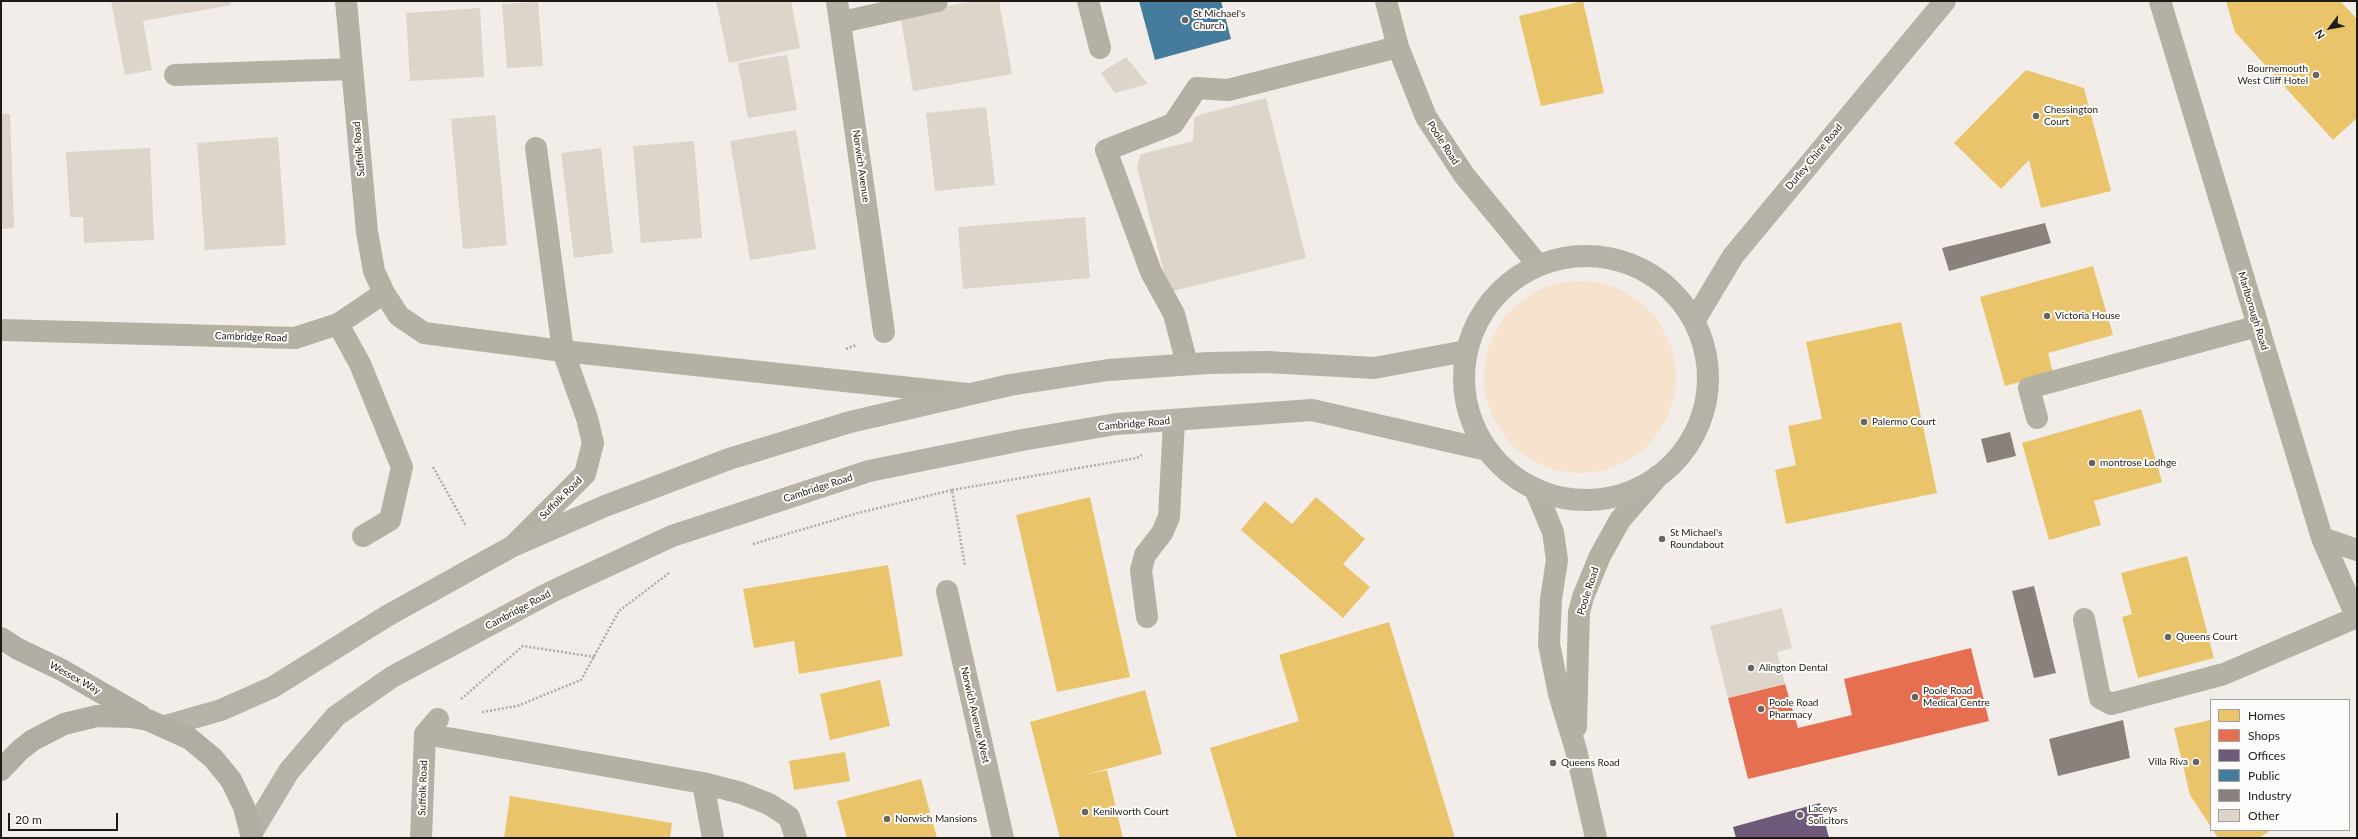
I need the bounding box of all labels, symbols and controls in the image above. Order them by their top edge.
place label: St Michael's Church [1193,8,1245,32]
north arrow [2310,8,2350,48]
marker: St Michael's Church [1180,15,1190,25]
text: N [2312,28,2327,42]
place label: Bournemouth West Cliff Hotel [2238,63,2308,86]
marker: Bournemouth West Cliff Hotel [2311,70,2321,80]
place label: Chessington Court [2044,104,2098,128]
marker: Chessington Court [2031,111,2041,121]
street label: Poole Road [1424,119,1462,167]
street label: Suffolk Road [351,121,367,177]
street label: Durley Chine Road [1783,122,1845,192]
street label: Norwich Avenue [850,129,872,203]
street label: Marlborough Road [2235,270,2271,352]
place label: Victoria House [2055,310,2120,322]
marker: Victoria House [2042,311,2052,321]
street label: Cambridge Road [215,330,287,344]
street label: Cambridge Road [1097,415,1171,433]
place label: Palermo Court [1872,416,1936,428]
marker: Palermo Court [1859,417,1869,427]
place label: montrose Lodhge [2100,457,2176,469]
marker: montrose Lodhge [2087,458,2097,468]
street label: Cambridge Road [782,471,854,505]
street label: Suffolk Road [537,474,585,522]
place label: St Michael's Roundabout [1670,527,1724,550]
marker: St Michael's Roundabout [1657,534,1667,544]
street label: Poole Road [1575,566,1601,616]
street label: Cambridge Road [483,588,553,632]
place label: Queens Court [2176,631,2238,643]
marker: Queens Court [2163,632,2173,642]
street label: Wessex Way [47,659,103,697]
place label: Alington Dental [1759,662,1828,674]
marker: Alington Dental [1746,663,1756,673]
street label: Norwich Avenue West [958,666,992,764]
place label: Poole Road Medical Centre [1923,685,1990,708]
marker: Poole Road Medical Centre [1910,692,1920,702]
place label: Poole Road Pharmacy [1769,697,1818,720]
legend [2210,699,2350,831]
marker: Poole Road Pharmacy [1756,704,1766,714]
text: Homes [2248,708,2285,723]
text: Shops [2248,728,2280,743]
text: Offices [2248,748,2285,763]
place label: Villa Riva [2148,756,2188,768]
place label: Queens Road [1561,757,1620,769]
marker: Villa Riva [2191,757,2201,767]
marker: Queens Road [1548,758,1558,768]
street label: Suffolk Road [416,760,430,816]
text: Public [2248,768,2280,783]
text: Industry [2248,788,2291,803]
place label: Laceys Solicitors [1808,803,1848,826]
scale bar [10,805,120,831]
place label: Kenilworth Court [1093,806,1169,818]
marker: Kenilworth Court [1080,807,1090,817]
text: Other [2248,808,2279,823]
marker: Laceys Solicitors [1795,810,1805,820]
text: 20 m [15,812,42,827]
place label: Norwich Mansions [895,813,977,825]
marker: Norwich Mansions [882,814,892,824]

